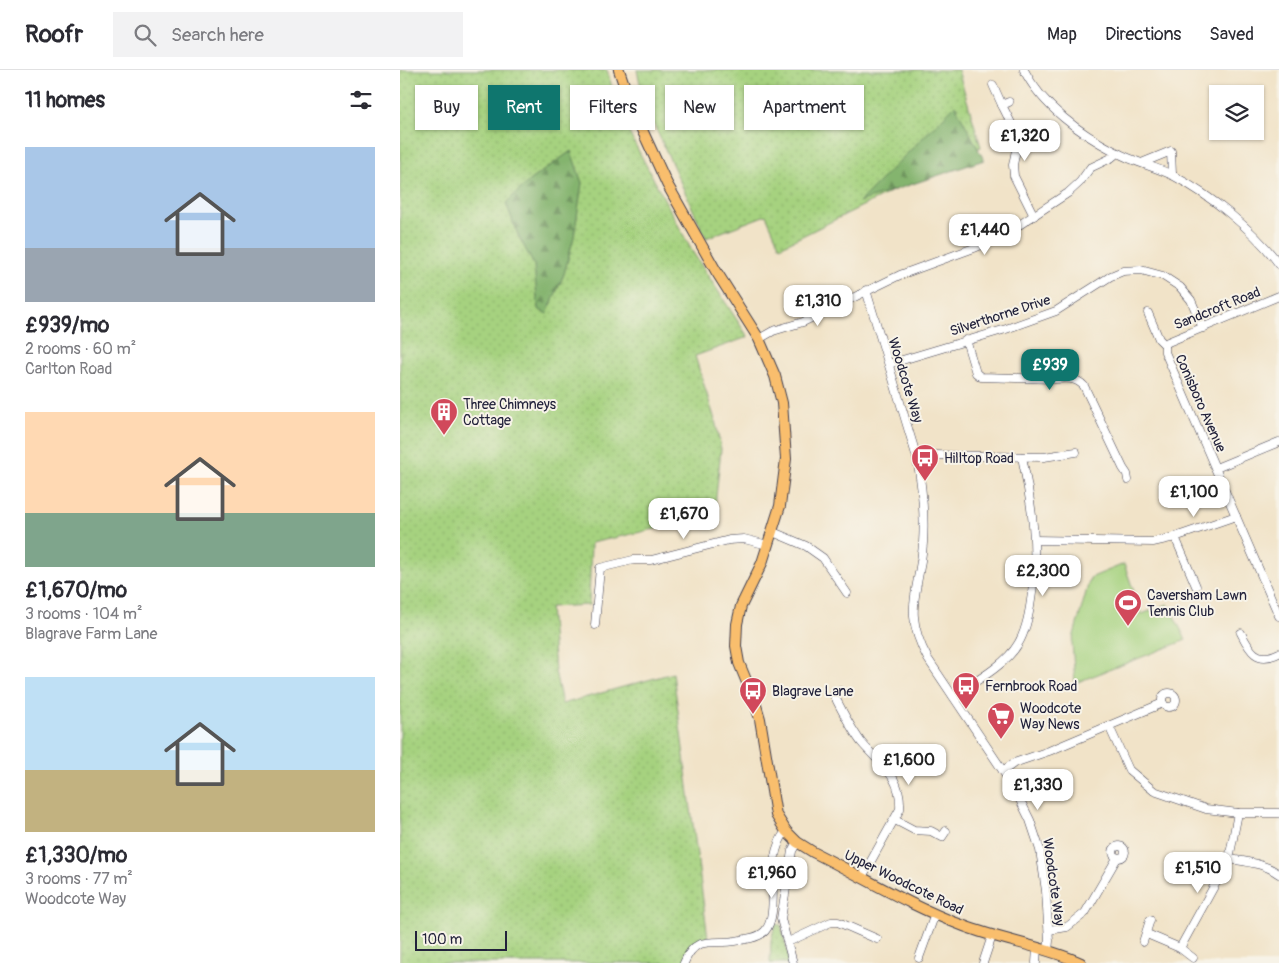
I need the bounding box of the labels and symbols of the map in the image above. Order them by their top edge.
pin: £1,320 [984,119,1066,162]
pin: £1,440 [944,214,1026,256]
street label: Sandcroft Road [1171,283,1263,334]
pin: £1,310 [777,284,859,327]
street label: Silverthorne Drive [948,291,1053,340]
street label: Woodcote Way [884,335,927,425]
pin: £939 [1020,348,1080,391]
street label: Conisboro Avenue [1171,352,1230,455]
place label: Three Chimneys Cottage [463,396,557,429]
building icon: Three Chimneys Cottage [429,397,459,436]
bus stop icon: Hilltop Road [910,443,940,482]
place label: Hilltop Road [944,450,1014,467]
pin: £1,100 [1153,476,1235,518]
pin: £1,670 [643,498,725,540]
pin: £2,300 [1002,554,1084,597]
place label: Caversham Lawn Tennis Club [1147,587,1247,620]
sports icon: Caversham Lawn Tennis Club [1113,588,1143,627]
bus stop icon: Fernbrook Road [951,671,981,710]
bus stop icon: Blagrave Lane [738,676,768,715]
place label: Fernbrook Road [985,678,1077,695]
place label: Blagrave Lane [772,683,853,700]
place label: Woodcote Way News [1020,700,1081,733]
supermarket icon: Woodcote Way News [986,701,1016,740]
pin: £1,600 [868,744,950,786]
pin: £1,330 [997,768,1079,811]
street label: Woodcote Way [1039,837,1068,927]
street label: Upper Woodcote Road [841,846,966,919]
pin: £1,510 [1157,852,1239,894]
pin: £1,960 [731,856,813,899]
scale bar [415,928,508,951]

